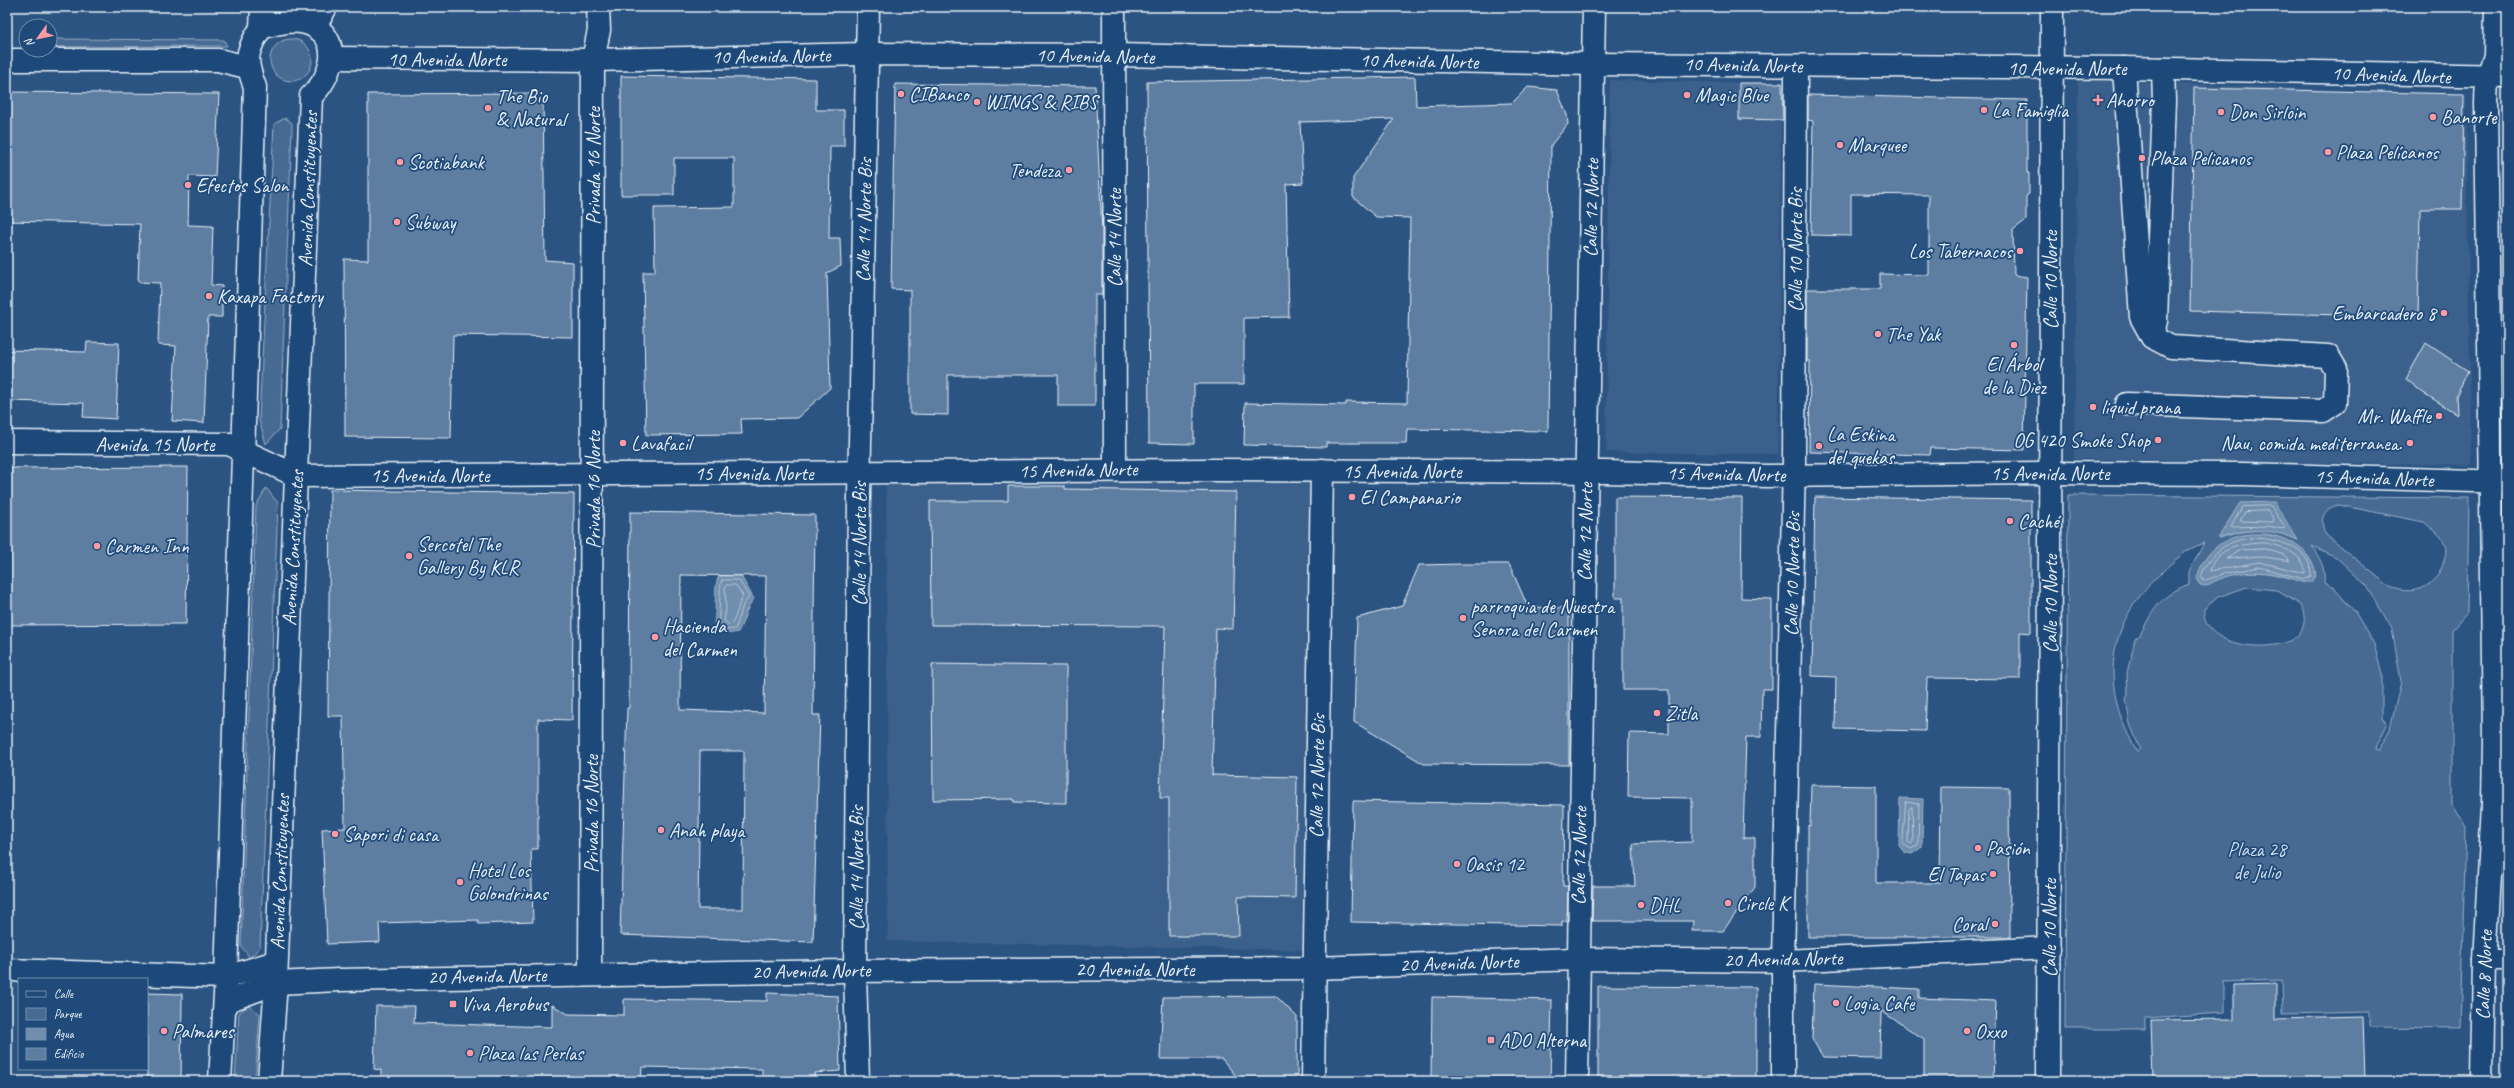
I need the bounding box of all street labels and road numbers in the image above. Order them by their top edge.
street label: 10 Avenida Norte [711,42,832,70]
street label: 10 Avenida Norte [1035,42,1156,70]
street label: 10 Avenida Norte [388,47,508,72]
street label: 10 Avenida Norte [1359,47,1480,75]
street label: 10 Avenida Norte [1683,51,1804,79]
street label: 10 Avenida Norte [2008,56,2128,81]
street label: 10 Avenida Norte [2331,60,2452,90]
street label: Privada 16 Norte [581,105,606,225]
street label: Avenida Constituyentes [293,109,323,267]
street label: Calle 14 Norte Bis [850,156,878,282]
street label: Calle 12 Norte [1578,157,1604,257]
street label: Calle 10 Norte Bis [1783,186,1808,312]
street label: Calle 14 Norte [1102,187,1127,287]
street label: Calle 10 Norte [2038,229,2063,329]
street label: Privada 16 Norte [581,429,606,549]
street label: Avenida 15 Norte [96,432,216,457]
street label: 15 Avenida Norte [1018,456,1139,484]
street label: 15 Avenida Norte [1343,459,1463,484]
street label: 15 Avenida Norte [1666,460,1787,488]
street label: 15 Avenida Norte [695,461,815,486]
street label: 15 Avenida Norte [1991,461,2111,486]
street label: 15 Avenida Norte [371,463,491,488]
street label: 15 Avenida Norte [2314,463,2435,493]
street label: Avenida Constituyentes [276,467,310,626]
street label: Calle 14 Norte Bis [847,480,872,606]
street label: Calle 12 Norte [1572,481,1598,581]
street label: Calle 10 Norte Bis [1778,510,1806,636]
street label: Calle 10 Norte [2038,553,2063,653]
street label: Calle 12 Norte Bis [1303,712,1331,838]
street label: Privada 16 Norte [579,753,604,873]
street label: Avenida Constituyentes [265,792,295,950]
street label: Calle 14 Norte Bis [844,804,869,930]
street label: Calle 12 Norte [1566,805,1592,905]
street label: Calle 10 Norte [2037,877,2062,977]
street label: Calle 8 Norte [2470,928,2498,1020]
street label: 20 Avenida Norte [1723,945,1844,973]
street label: 20 Avenida Norte [1399,948,1520,978]
street label: 20 Avenida Norte [751,957,872,985]
street label: 20 Avenida Norte [1076,957,1196,982]
street label: 20 Avenida Norte [427,962,548,990]

